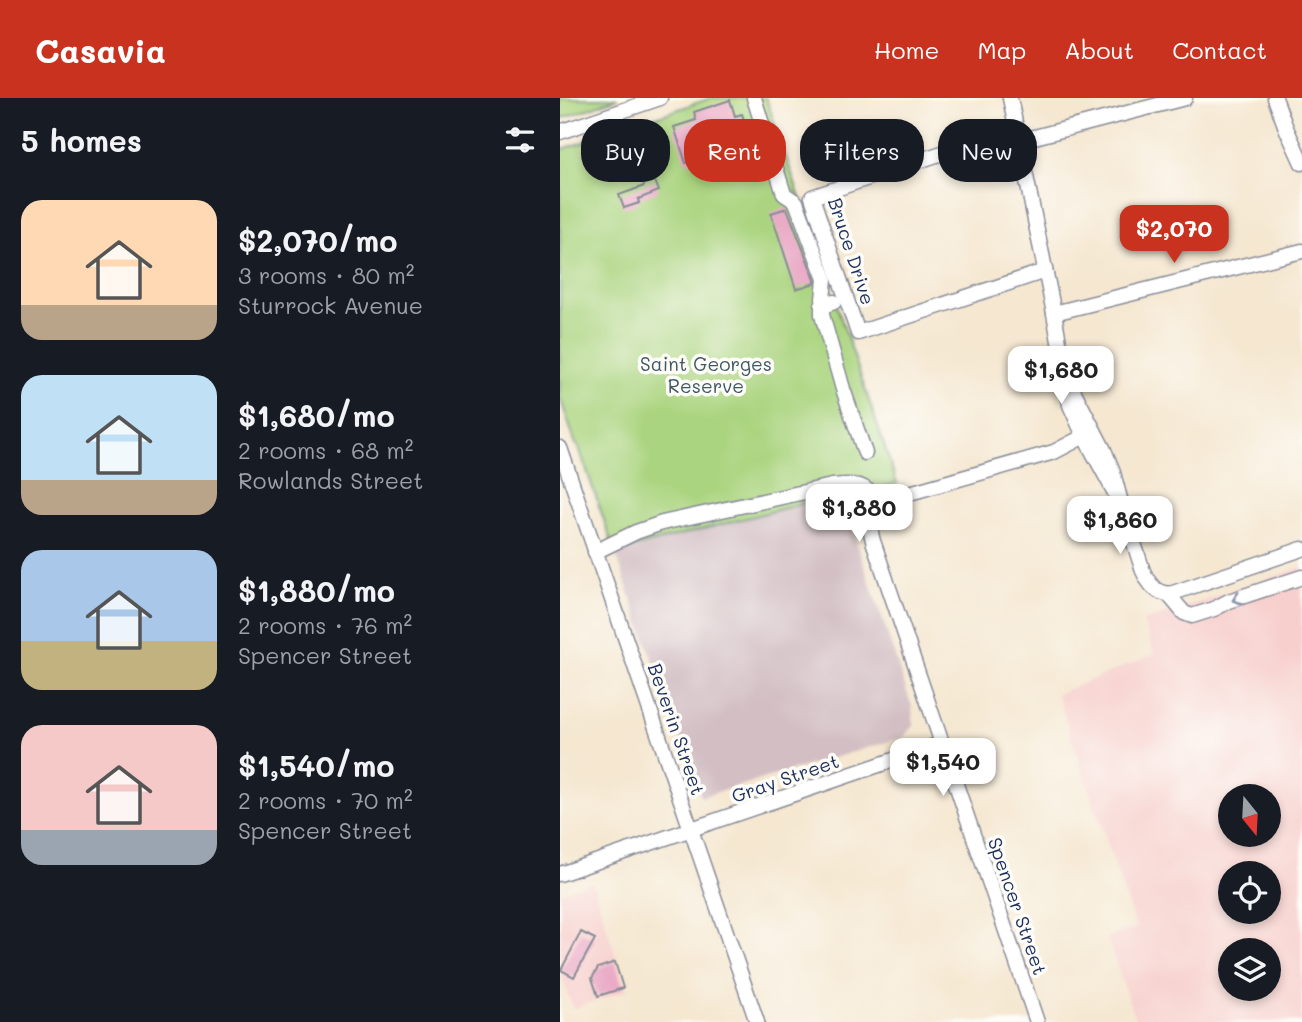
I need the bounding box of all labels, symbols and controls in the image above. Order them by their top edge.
text: Casavia [35,28,166,71]
text: Home [874,34,939,65]
text: Map [977,34,1026,65]
text: About [1064,34,1134,65]
text: Contact [1172,34,1267,65]
chip: Buy [581,119,670,182]
chip: Rent [684,119,786,182]
chip: Filters [800,119,924,182]
chip: New [938,119,1037,182]
text: 5 homes [21,120,142,160]
icon: filters [501,121,539,159]
street label: Bruce Drive [823,194,881,308]
pin: $2,070 [1117,206,1231,265]
text: $2,070 [1136,213,1212,243]
text: $2,070/mo [238,220,397,260]
icon: home [77,228,161,312]
text: 3 rooms · 80 m² [238,260,414,290]
text: Sturrock Avenue [238,290,423,320]
pin: $1,680 [1004,346,1118,406]
park label: Saint Georges Reserve [640,351,772,398]
text: $1,680 [1024,354,1098,384]
text: $1,680/mo [238,395,395,435]
icon: home [77,403,161,487]
text: 2 rooms · 68 m² [238,435,413,465]
text: Rowlands Street [238,465,423,495]
pin: $1,880 [802,484,916,544]
text: $1,880 [822,492,896,522]
pin: $1,860 [1063,496,1177,556]
text: $1,860 [1083,504,1157,534]
text: $1,880/mo [238,570,395,610]
icon: home [77,578,161,662]
one-way arrow [1232,590,1244,604]
text: 2 rooms · 76 m² [238,610,412,640]
text: Spencer Street [238,640,412,670]
street label: Beverin Street [643,660,711,798]
pin: $1,540 [886,738,1000,798]
text: $1,540/mo [238,745,394,785]
text: $1,540 [906,746,980,776]
street label: Gray Street [728,748,842,808]
icon: home [77,753,161,837]
north arrow [1218,784,1281,847]
map controls [1218,784,1281,1001]
text: 2 rooms · 70 m² [238,785,413,815]
text: Spencer Street [238,815,412,845]
street label: Spencer Street [983,834,1053,978]
button: locate [1218,861,1281,924]
button: layers [1218,938,1281,1001]

